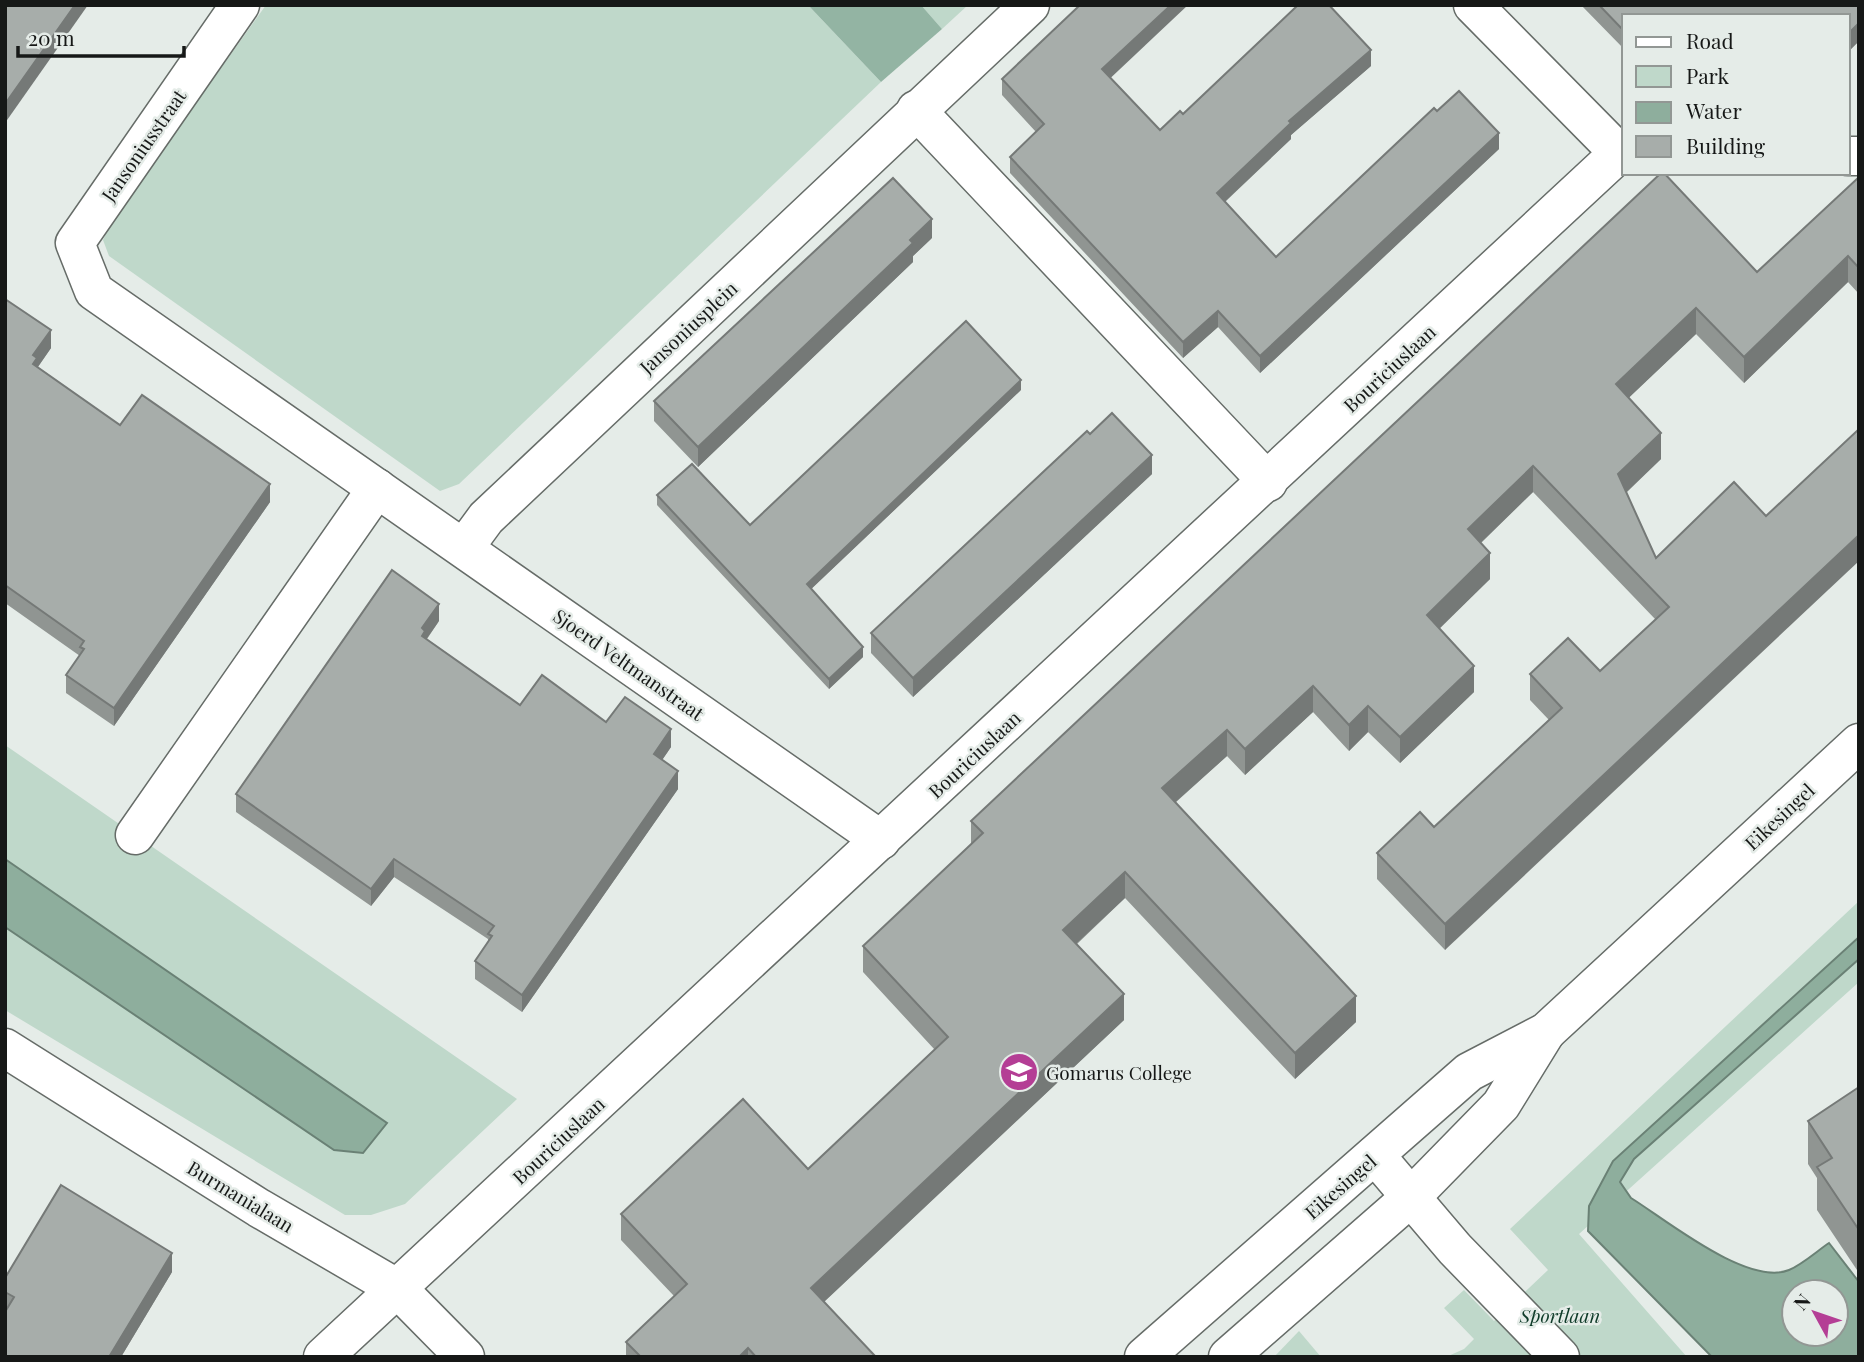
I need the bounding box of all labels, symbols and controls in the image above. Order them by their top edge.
scale bar [18,14,184,58]
legend [1622,14,1850,175]
text: 20 m [28,23,75,51]
text: Road [1686,26,1734,54]
text: Park [1686,61,1730,89]
street label: Jansoniusstraat [94,84,191,207]
text: Water [1685,96,1742,124]
text: Building [1686,131,1765,159]
street label: Jansoniusplein [633,275,743,380]
street label: Bouriciuslaan [1337,318,1441,418]
street label: Sjoerd Veltmanstraat [549,602,710,726]
street label: Bouriciuslaan [922,704,1026,804]
street label: Eikesingel [1738,777,1820,855]
school or university icon: Gomarus College [998,1051,1040,1093]
place label: Gomarus College [1046,1059,1192,1085]
street label: Bouriciuslaan [506,1090,610,1190]
street label: Eikesingel [1299,1147,1382,1224]
street label: Burmanialaan [183,1154,300,1238]
north arrow [1780,1278,1850,1348]
text: N [1787,1288,1816,1315]
park label: Sportlaan [1519,1302,1600,1328]

